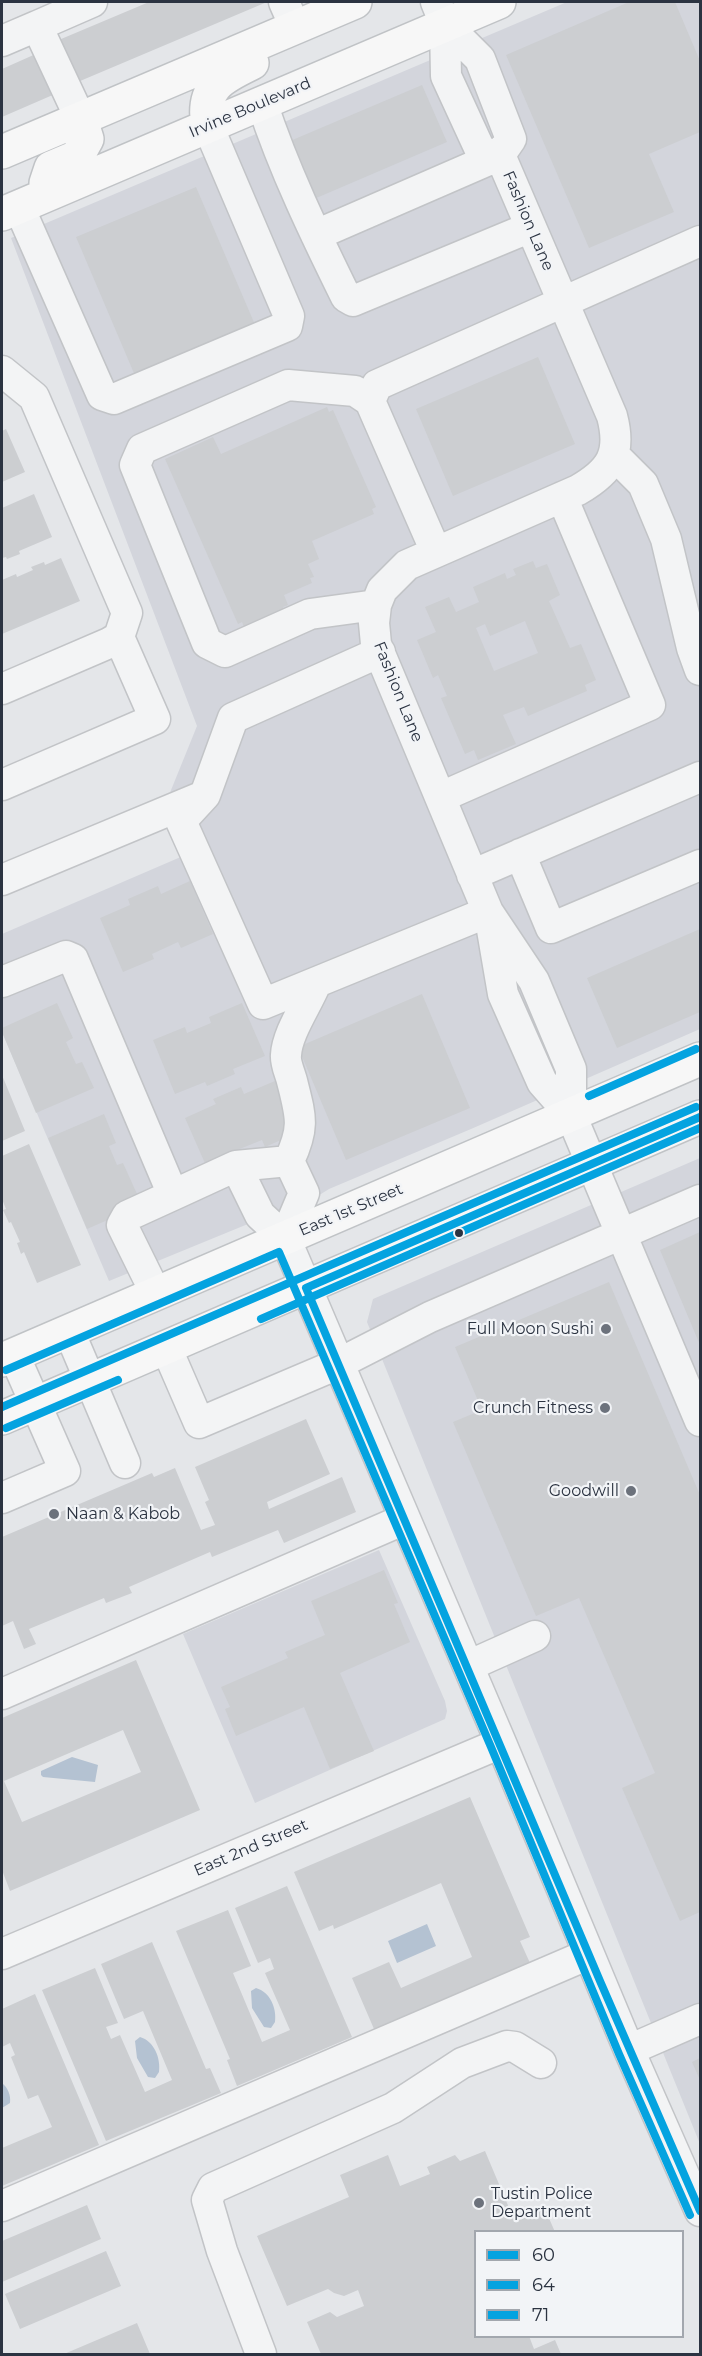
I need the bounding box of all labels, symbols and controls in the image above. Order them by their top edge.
street label: Irvine Boulevard [186,74,314,142]
street label: Fashion Lane [498,168,558,274]
street label: Fashion Lane [369,639,427,745]
street label: East 1st Street [296,1179,406,1241]
unlabelled marker [453,1227,465,1239]
place label: Full Moon Sushi [467,1319,594,1339]
marker: Full Moon Sushi [599,1322,613,1336]
place label: Crunch Fitness [473,1398,593,1418]
marker: Crunch Fitness [598,1401,612,1415]
place label: Goodwill [549,1481,619,1501]
marker: Goodwill [624,1484,638,1498]
place label: Naan & Kabob [66,1504,180,1524]
marker: Naan & Kabob [47,1507,61,1521]
street label: East 2nd Street [191,1815,311,1881]
place label: Tustin Police Department [491,2184,593,2222]
marker: Tustin Police Department [472,2196,486,2210]
legend [474,2230,684,2338]
text: 60 [532,2244,555,2266]
text: 64 [532,2274,555,2296]
text: 71 [532,2304,549,2326]

